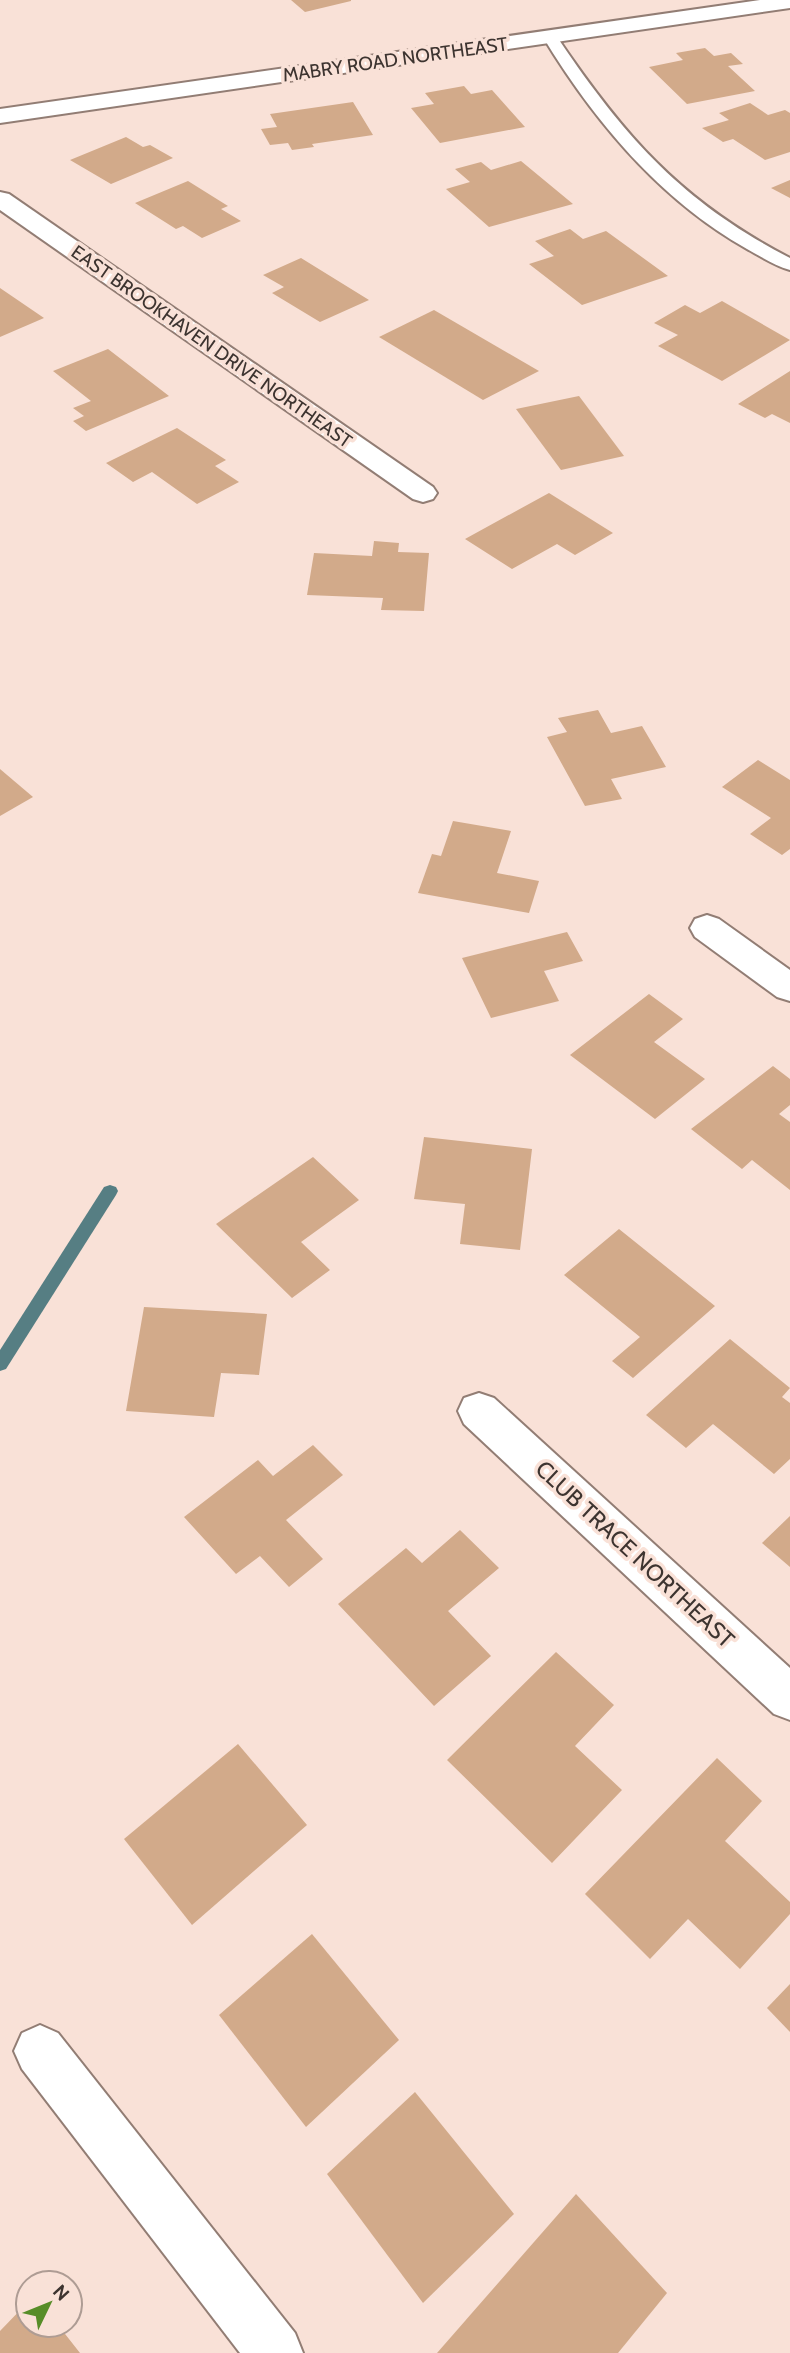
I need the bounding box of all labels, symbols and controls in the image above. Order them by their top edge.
street label: MABRY ROAD NORTHEAST [281,32,509,87]
street label: EAST BROOKHAVEN DRIVE NORTHEAST [67,240,356,453]
street label: CLUB TRACE NORTHEAST [530,1455,740,1653]
north arrow [14,2269,84,2339]
text: N [48,2280,74,2306]

